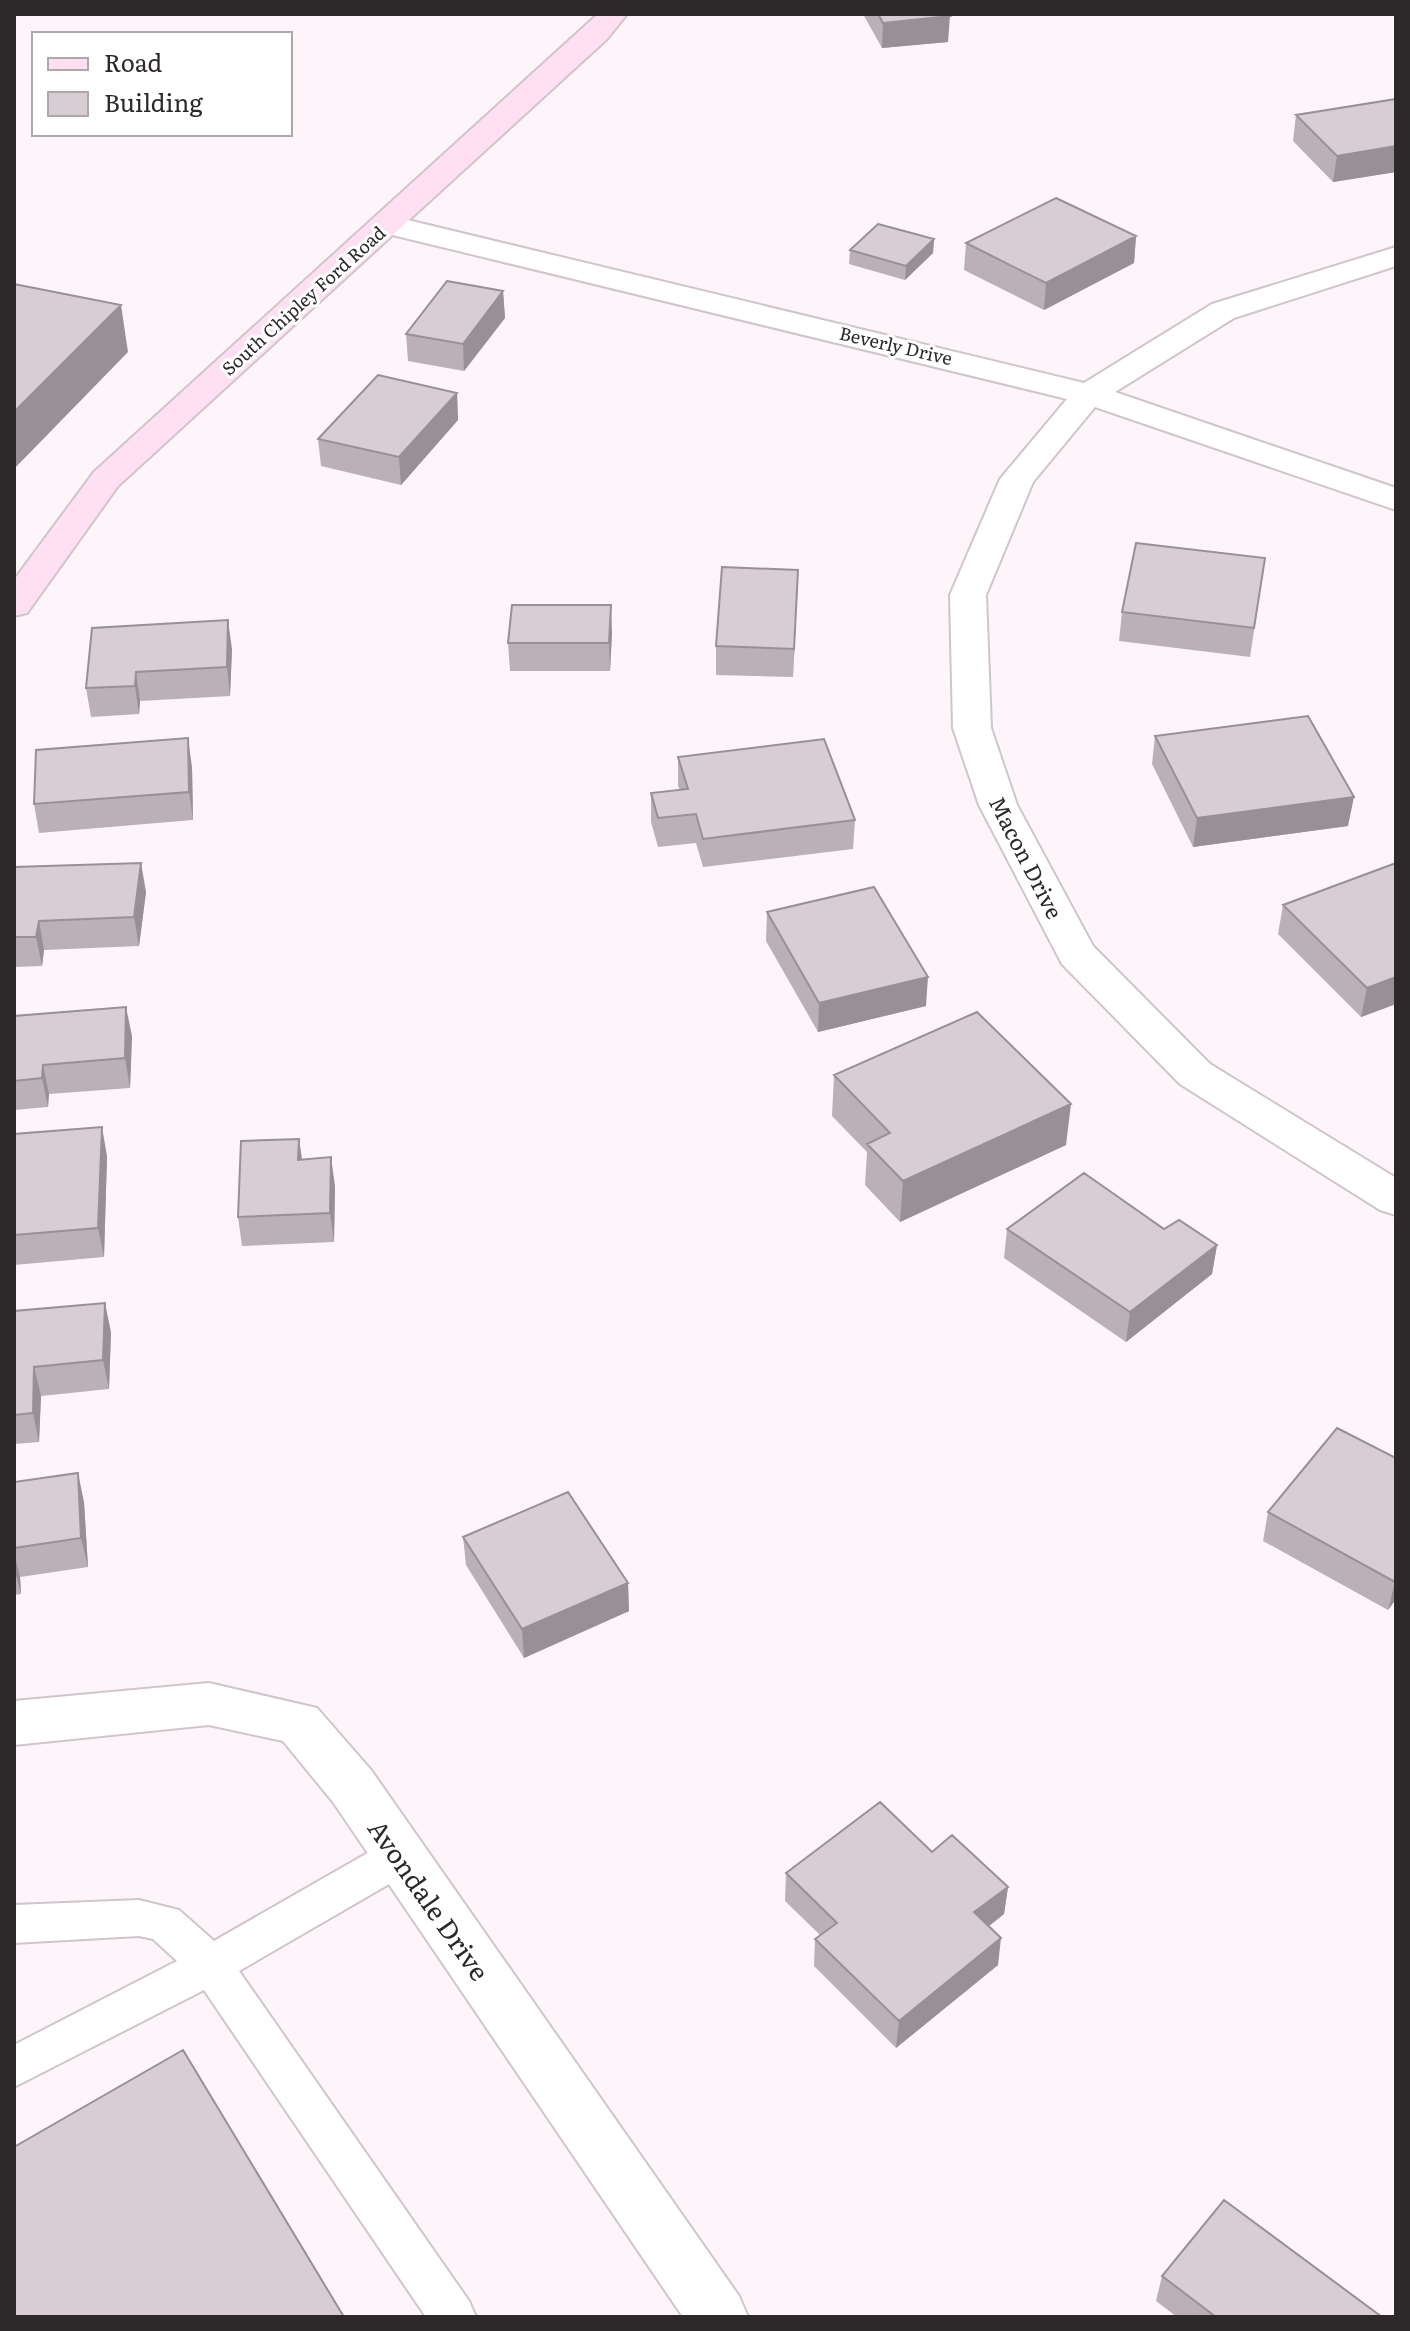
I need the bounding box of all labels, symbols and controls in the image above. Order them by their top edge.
legend [32,32,292,136]
text: Road [104,44,163,79]
text: Building [104,84,203,119]
street label: South Chipley Ford Road [215,219,391,381]
street label: Beverly Drive [837,319,955,371]
street label: Macon Drive [982,790,1072,924]
street label: Avondale Drive [360,1810,500,1988]

